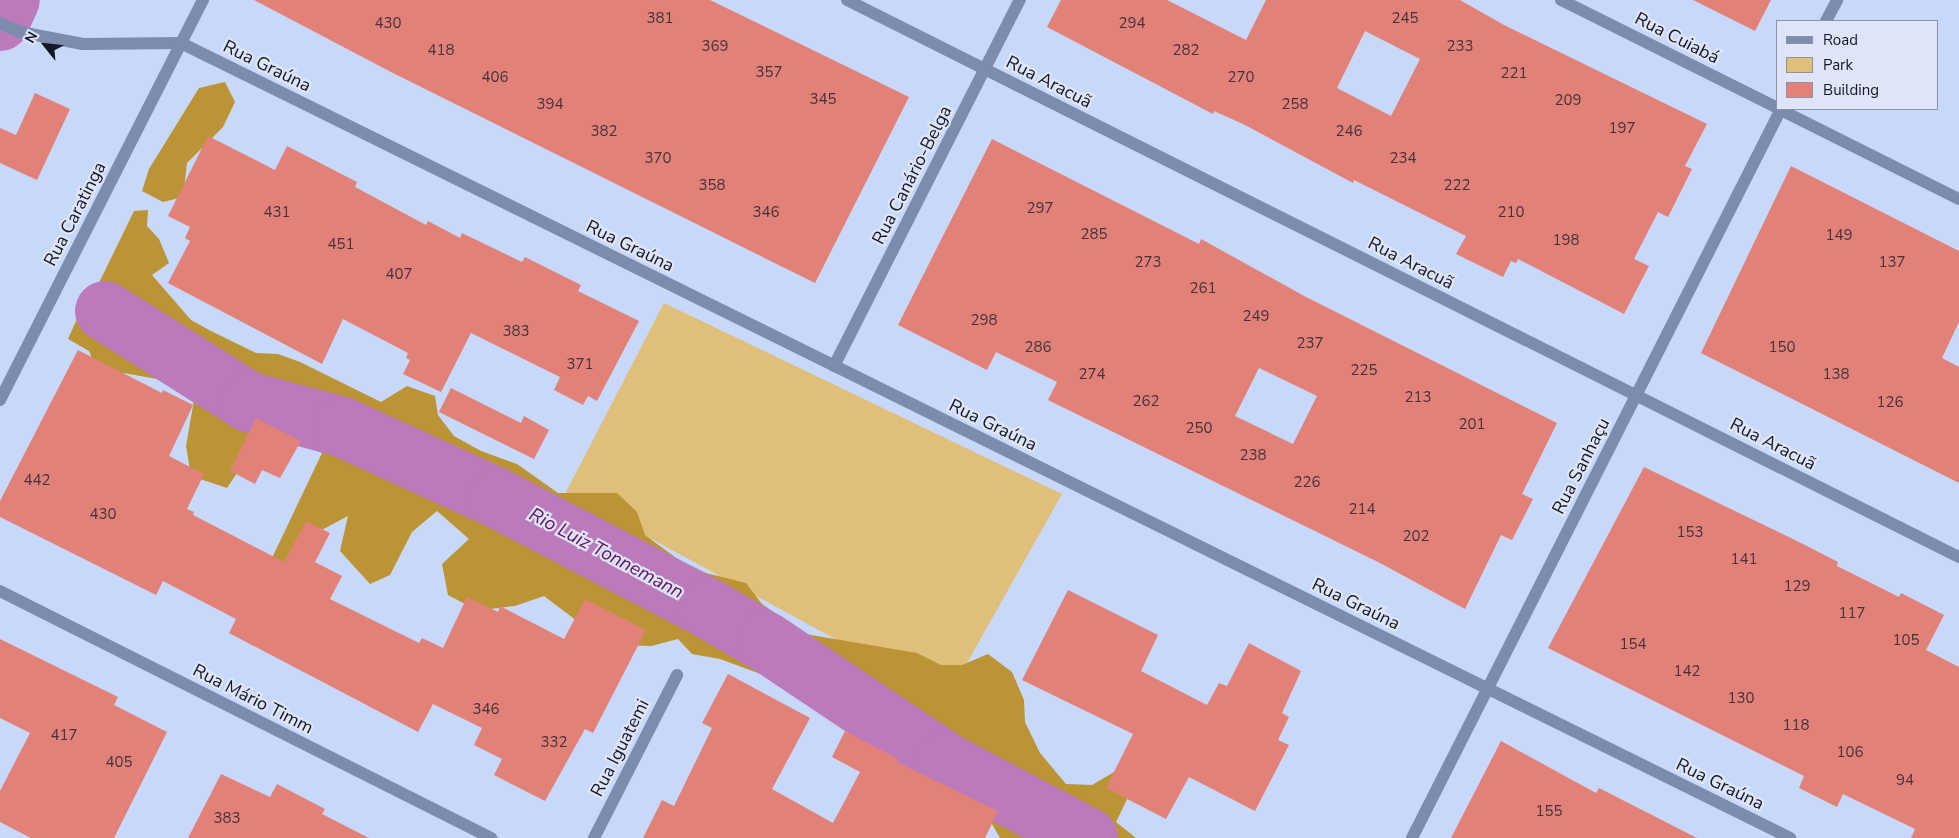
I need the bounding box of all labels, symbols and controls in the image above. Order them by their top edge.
street label: Rua Cuiabá [1631,7,1723,69]
house number: 381 [647,10,673,28]
house number: 245 [1392,10,1418,28]
house number: 430 [375,15,401,33]
house number: 294 [1119,15,1145,33]
north arrow [20,20,70,70]
legend [1776,20,1939,110]
text: N [21,28,42,47]
text: Road [1823,30,1858,50]
street label: Rua Graúna [220,35,314,97]
house number: 369 [702,38,728,56]
house number: 233 [1447,38,1473,56]
house number: 418 [428,42,454,60]
house number: 282 [1173,42,1199,60]
street label: Rua Aracuã [1003,51,1095,113]
text: Park [1823,55,1853,75]
house number: 357 [756,64,782,82]
house number: 221 [1501,65,1527,83]
house number: 406 [482,69,508,87]
house number: 270 [1228,69,1254,87]
text: Building [1823,80,1879,100]
house number: 345 [810,91,836,109]
house number: 209 [1555,92,1581,110]
house number: 394 [537,96,563,114]
house number: 258 [1282,96,1308,114]
street label: Rua Canário-Belga [868,102,956,248]
house number: 197 [1609,120,1635,138]
house number: 382 [591,123,617,141]
house number: 246 [1336,123,1362,141]
house number: 370 [645,150,671,168]
house number: 234 [1390,150,1416,168]
street label: Rua Caratinga [39,158,111,270]
house number: 358 [699,177,725,195]
house number: 222 [1444,177,1470,195]
house number: 297 [1027,200,1053,218]
house number: 431 [264,204,290,222]
house number: 346 [753,204,779,222]
house number: 210 [1498,204,1524,222]
street label: Rua Graúna [583,215,677,277]
house number: 285 [1081,226,1107,244]
house number: 149 [1826,227,1852,245]
street label: Rua Aracuã [1365,232,1457,294]
house number: 198 [1553,232,1579,250]
house number: 451 [328,236,354,254]
house number: 273 [1135,254,1161,272]
house number: 137 [1879,254,1905,272]
house number: 407 [386,266,412,284]
house number: 261 [1190,280,1216,298]
house number: 249 [1243,308,1269,326]
house number: 298 [971,312,997,330]
house number: 383 [503,323,529,341]
house number: 237 [1297,335,1323,353]
house number: 286 [1025,339,1051,357]
house number: 150 [1769,339,1795,357]
house number: 371 [567,356,593,374]
house number: 225 [1351,362,1377,380]
house number: 274 [1079,366,1105,384]
house number: 138 [1823,366,1849,384]
house number: 213 [1405,389,1431,407]
house number: 262 [1133,393,1159,411]
street label: Rua Graúna [946,394,1040,456]
house number: 126 [1877,394,1903,412]
street label: Rua Aracuã [1727,413,1819,475]
street label: Rua Sanhaçu [1547,414,1615,518]
house number: 201 [1459,416,1485,434]
house number: 250 [1186,420,1212,438]
house number: 238 [1240,447,1266,465]
house number: 442 [24,472,50,490]
house number: 226 [1294,474,1320,492]
house number: 214 [1349,501,1375,519]
water label: Rio Luiz Tonnemann [525,504,687,604]
house number: 430 [90,506,116,524]
house number: 153 [1677,524,1703,542]
house number: 202 [1403,528,1429,546]
house number: 141 [1731,551,1757,569]
street label: Rua Graúna [1309,573,1403,635]
house number: 129 [1784,578,1810,596]
house number: 117 [1839,605,1865,623]
house number: 105 [1893,632,1919,650]
house number: 154 [1620,636,1646,654]
street label: Rua Mário Timm [189,659,317,739]
house number: 142 [1674,663,1700,681]
house number: 130 [1728,690,1754,708]
street label: Rua Iguatemi [586,696,654,800]
house number: 346 [473,701,499,719]
house number: 118 [1783,717,1809,735]
house number: 417 [51,727,77,745]
house number: 332 [541,734,567,752]
house number: 106 [1837,744,1863,762]
street label: Rua Graúna [1673,753,1767,815]
house number: 405 [106,754,132,772]
house number: 94 [1896,772,1914,790]
house number: 155 [1536,803,1562,821]
house number: 383 [214,810,240,828]

